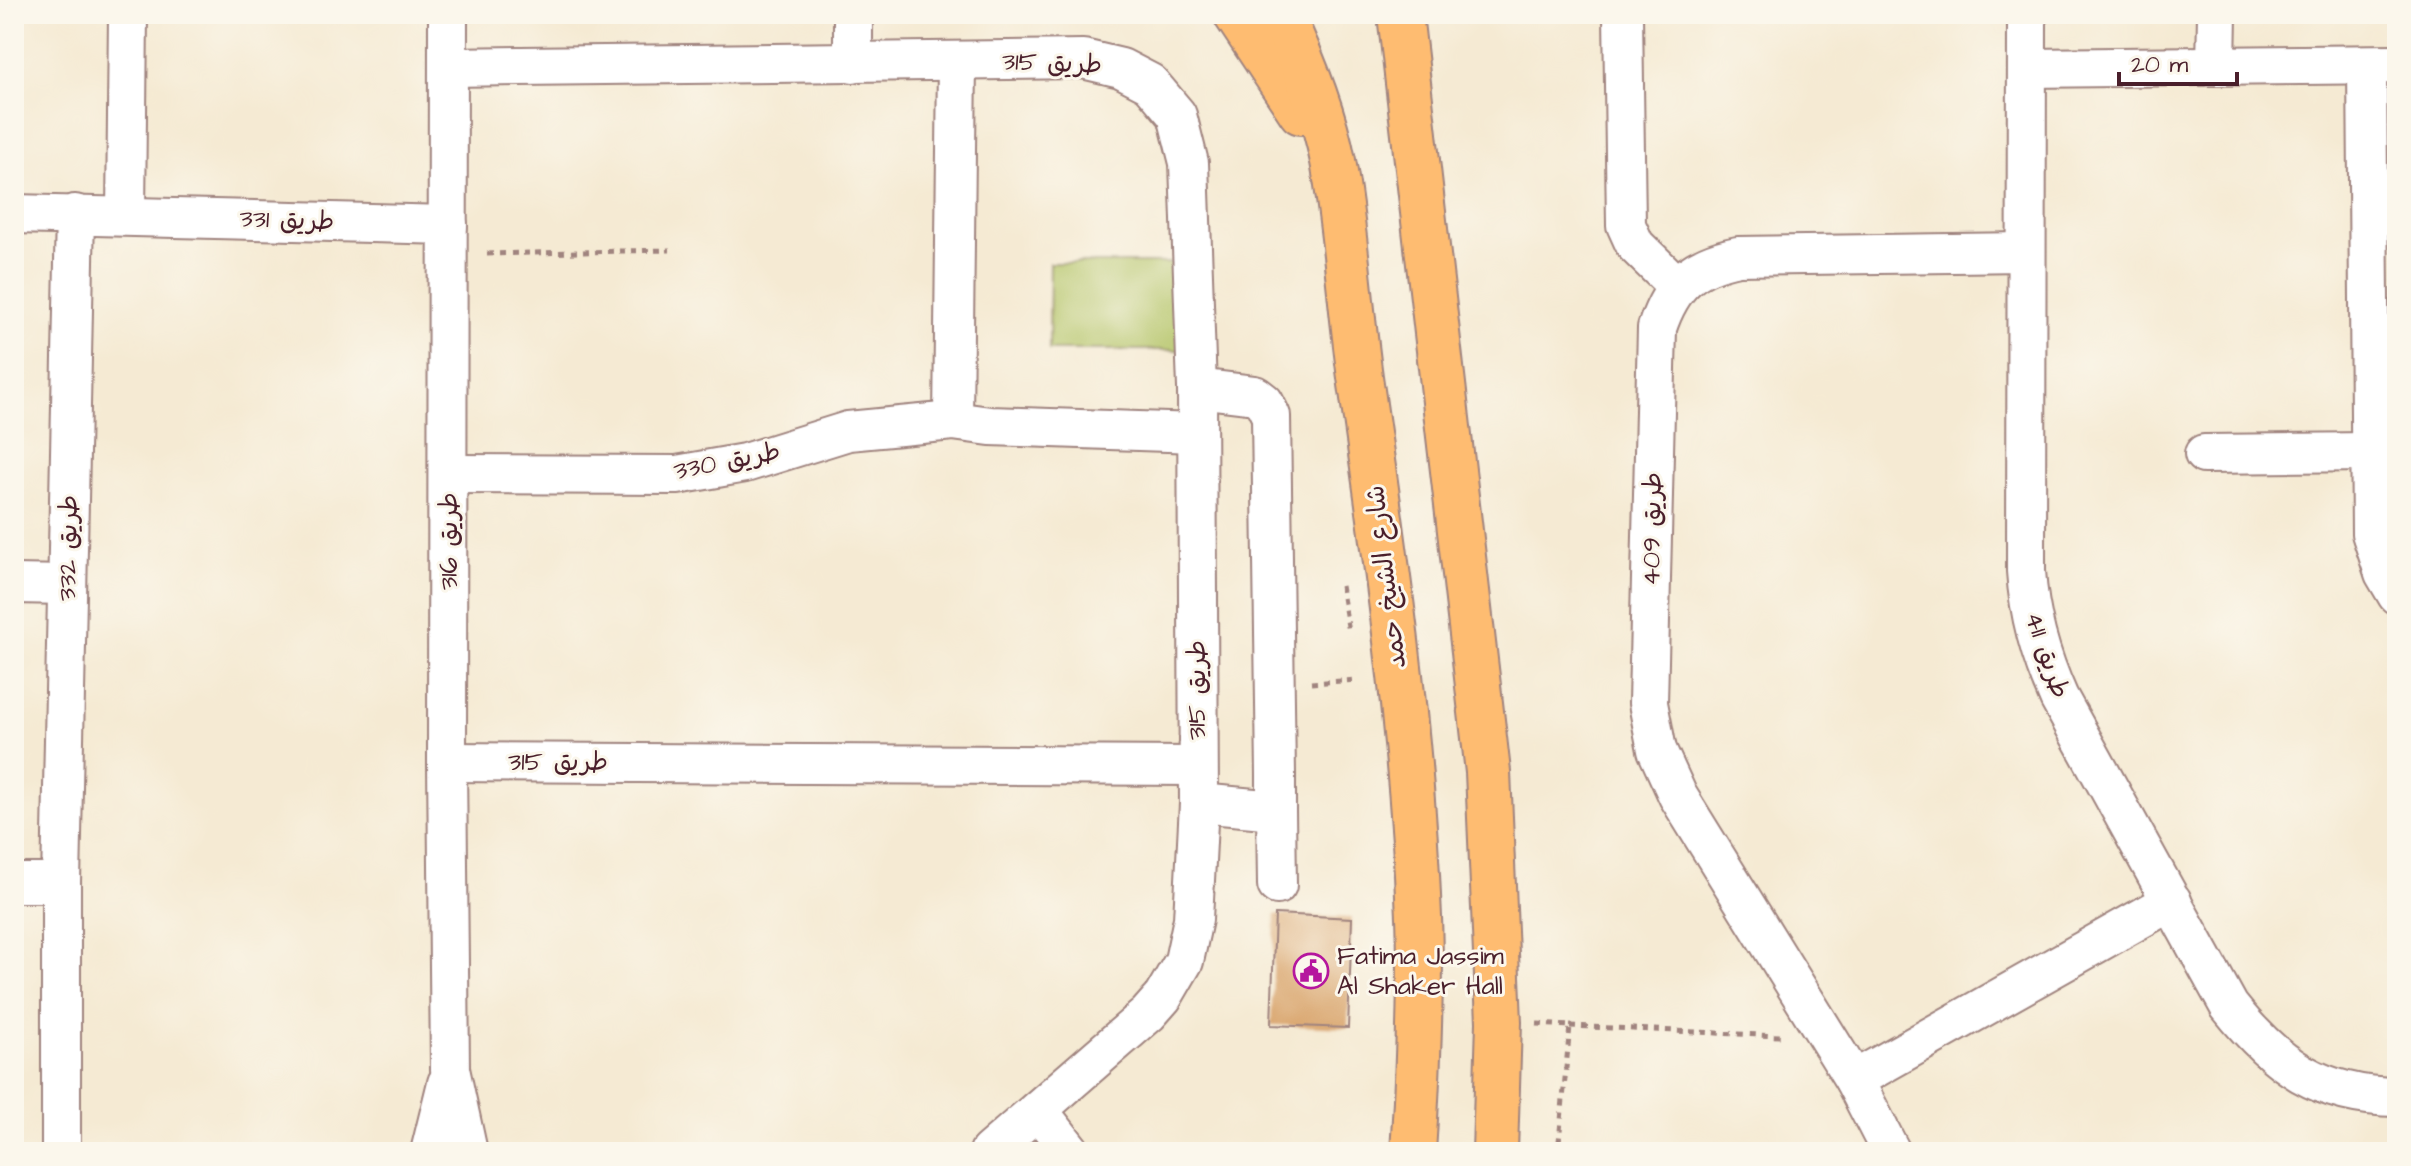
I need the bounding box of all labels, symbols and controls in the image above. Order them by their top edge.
scale bar [2119,36,2237,86]
street label: طريق 315 [1001,43,1103,83]
text: 20 m [2131,48,2188,82]
street label: طريق 331 [239,200,335,240]
street label: طريق 330 [671,433,783,489]
street label: طريق 409 [1633,472,1671,586]
street label: شارع الشيخ حمد [1357,483,1415,671]
street label: طريق 316 [431,492,467,590]
street label: طريق 332 [49,495,87,601]
street label: طريق 411 [2015,607,2079,703]
street label: طريق 315 [1179,640,1215,740]
street label: طريق 315 [508,744,608,780]
place label: Fatima Jassim Al Shaker Hall [1337,938,1505,1004]
public building icon: Fatima Jassim Al Shaker Hall [1292,952,1330,990]

